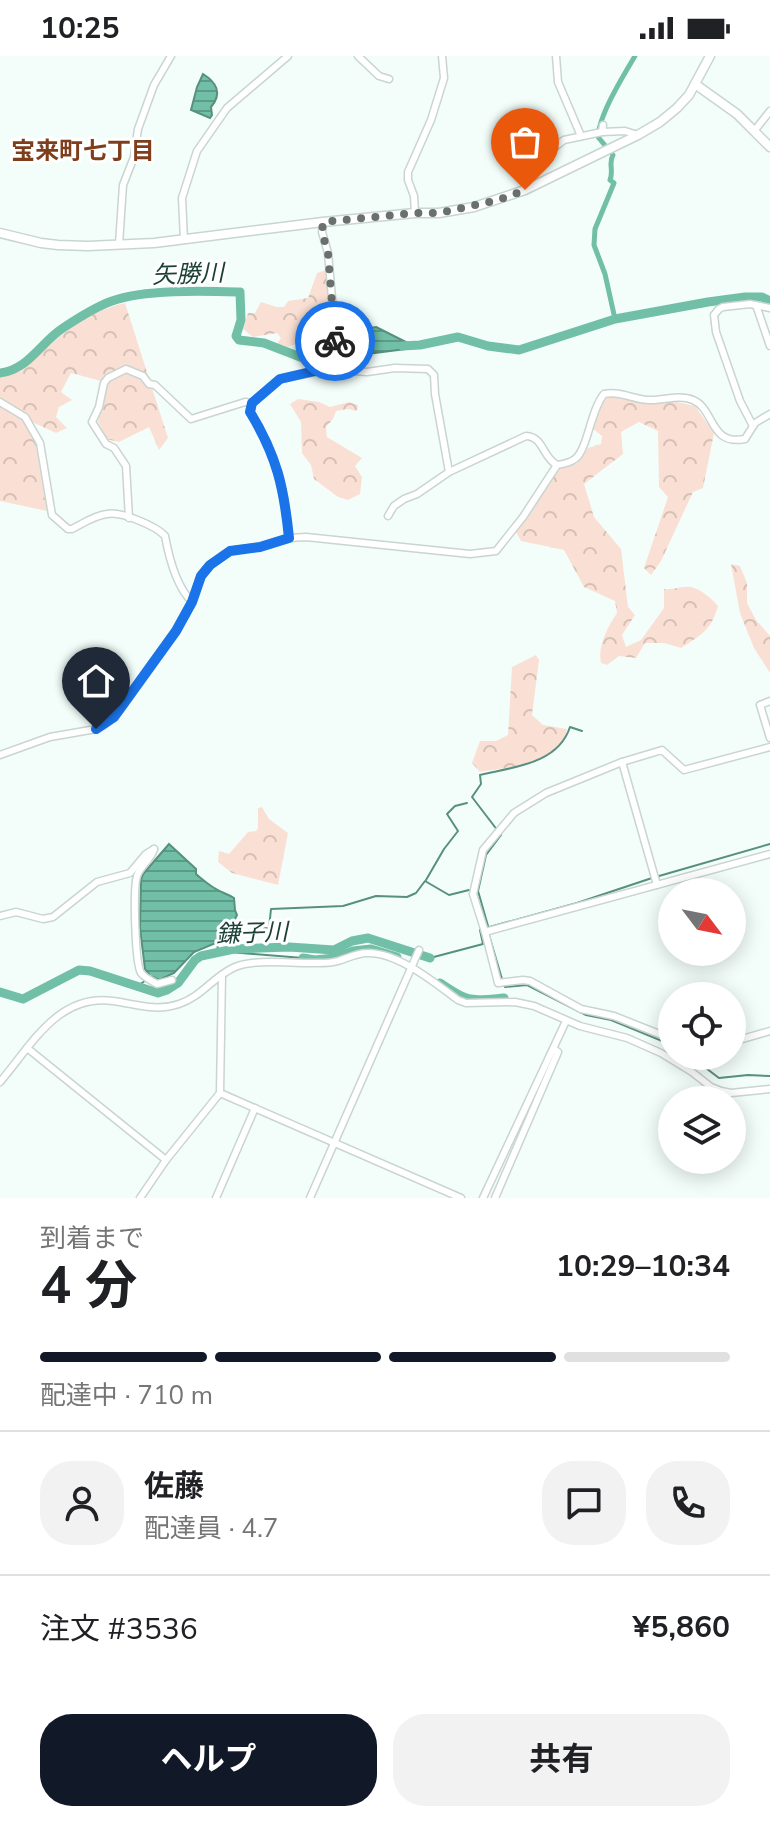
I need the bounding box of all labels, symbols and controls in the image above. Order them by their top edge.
text: 10:25 [40,8,119,49]
pin [491,108,559,190]
icon: bag [503,120,547,164]
district label: 宝来町七丁目 [11,135,155,167]
water label: 矢勝川 [151,257,228,291]
courier [295,301,375,381]
icon: bike [313,319,357,363]
pin [62,647,130,729]
icon: home [74,659,118,703]
north arrow [658,878,746,966]
map controls [658,878,746,1174]
water label: 鎌子川 [215,916,292,950]
button: locate [658,982,746,1070]
button: layers [658,1086,746,1174]
text: 到着まで [40,1221,144,1256]
text: 10:29–10:34 [556,1246,730,1287]
text: 4 分 [40,1250,137,1321]
text: 配達中 · 710 m [40,1378,213,1413]
button: person [40,1461,124,1545]
button: chat [542,1461,626,1545]
button: phone [646,1461,730,1545]
text: 佐藤 [144,1466,204,1507]
text: 配達員 · 4.7 [144,1511,278,1546]
text: ¥5,860 [633,1607,730,1648]
text: 注文 #3536 [40,1609,198,1650]
button: ヘルプ [40,1714,377,1806]
button: 共有 [393,1714,730,1806]

